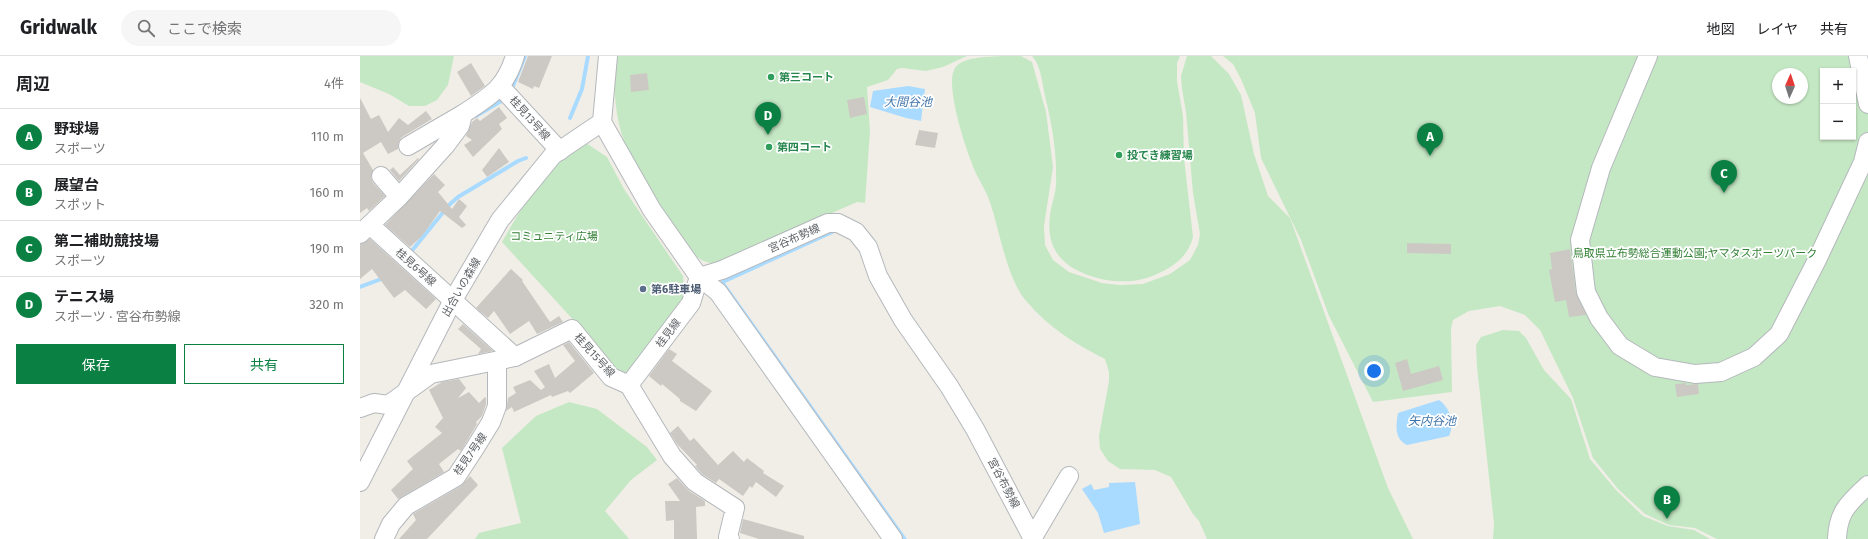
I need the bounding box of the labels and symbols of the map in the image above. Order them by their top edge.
north arrow [1772,68,1808,104]
place label: 第三コート [779,71,834,84]
marker: 第三コート [766,72,776,82]
street label: 桂見13号線 [507,94,553,143]
water label: 大間谷池 [884,95,933,109]
pin: D [755,102,781,135]
pin: A [1417,123,1443,156]
place label: 第四コート [777,141,832,154]
marker: 第四コート [764,142,774,152]
place label: 投てき練習場 [1127,149,1193,162]
marker: 投てき練習場 [1114,150,1124,160]
pin: C [1711,160,1737,193]
street label: 宮谷布勢線 [766,221,822,256]
park label: コミュニティ広場 [510,230,598,243]
street label: 桂見6号線 [393,246,439,289]
park label: 鳥取県立布勢総合運動公園;ヤマタスポーツパーク [1573,247,1817,260]
street label: 出合いの森線 [439,255,484,319]
place label: 第6駐車場 [651,283,701,296]
marker: 第6駐車場 [638,284,648,294]
street label: 桂見線 [653,316,684,350]
street label: 桂見15号線 [572,331,618,380]
your location [1364,361,1384,381]
water label: 矢内谷池 [1408,414,1457,428]
street label: 桂見7号線 [451,431,490,478]
street label: 宮谷布勢線 [985,456,1022,511]
pin: B [1654,486,1680,519]

